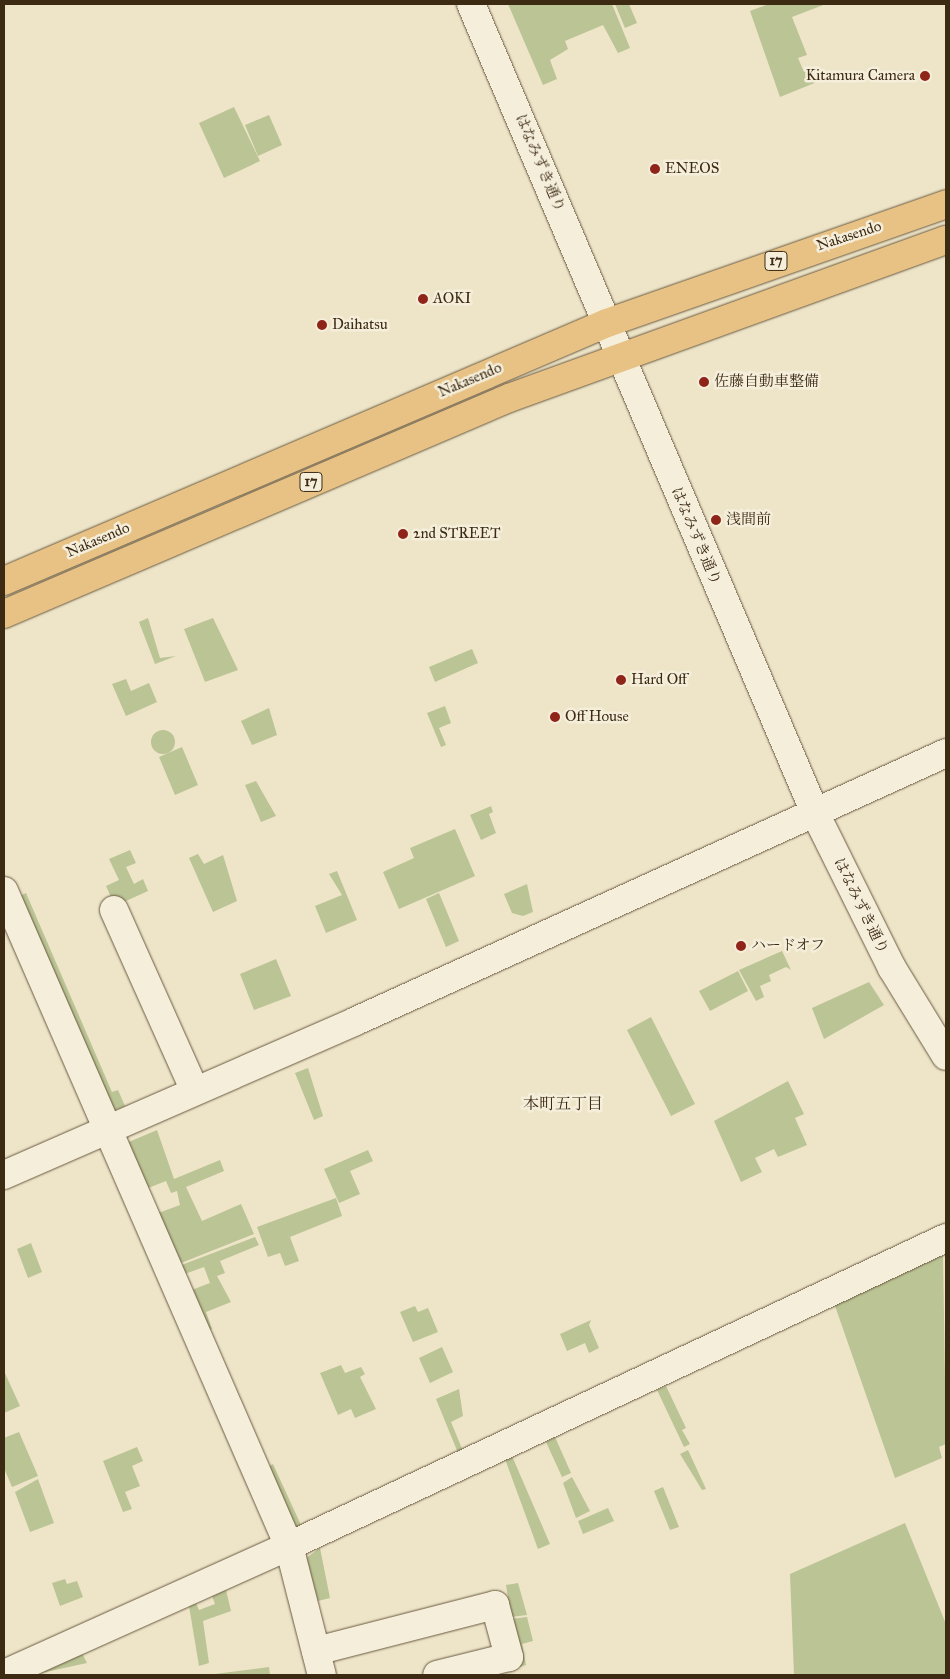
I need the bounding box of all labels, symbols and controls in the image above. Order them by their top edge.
place label: Kitamura Camera [806,67,915,85]
marker: Kitamura Camera [919,70,931,82]
street label: はなみずき通り [511,111,569,215]
place label: ENEOS [665,160,719,178]
marker: ENEOS [649,163,661,175]
street label: Nakasendo [814,217,884,255]
road number: 17 [764,250,788,272]
place label: AOKI [433,290,471,308]
marker: AOKI [417,293,429,305]
place label: Daihatsu [332,316,388,334]
marker: Daihatsu [316,319,328,331]
street label: Nakasendo [436,359,504,401]
place label: 佐藤自動車整備 [714,373,819,391]
marker: 佐藤自動車整備 [698,376,710,388]
road number: 17 [298,471,324,494]
street label: はなみずき通り [667,484,725,588]
place label: 浅間前 [726,511,771,529]
marker: 浅間前 [710,514,722,526]
street label: Nakasendo [64,519,132,561]
place label: 2nd STREET [413,525,501,543]
marker: 2nd STREET [397,528,409,540]
place label: Hard Off [631,671,687,689]
marker: Hard Off [615,674,627,686]
place label: Off House [565,708,629,726]
marker: Off House [549,711,561,723]
street label: はなみずき通り [830,855,892,957]
place label: ハードオフ [751,937,826,955]
marker: ハードオフ [735,940,747,952]
district label: 本町五丁目 [523,1094,603,1114]

